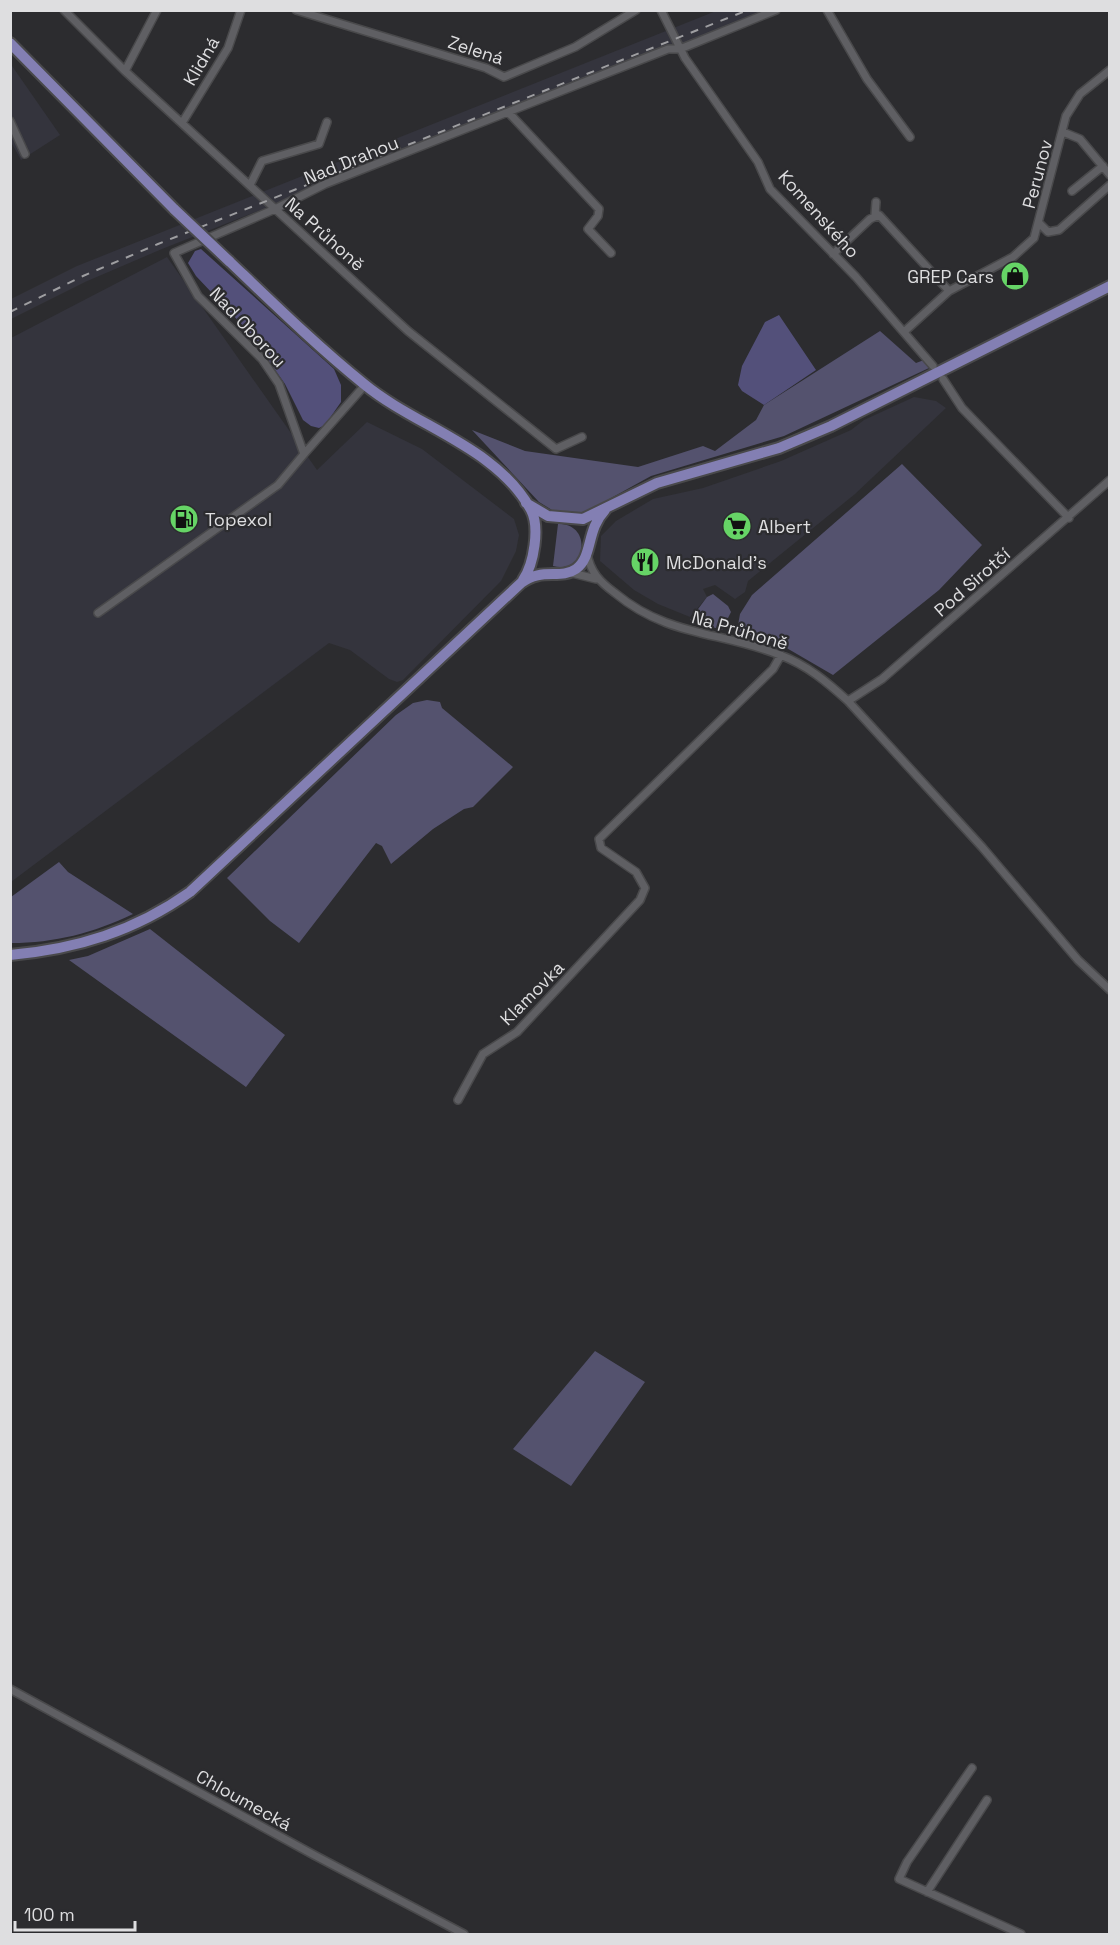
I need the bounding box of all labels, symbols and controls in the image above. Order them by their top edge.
street label: Zelená [445,30,507,70]
street label: Klidná [178,32,224,90]
street label: Nad Drahou [300,131,402,189]
street label: Perunov [1017,137,1057,211]
street label: Komenského [774,165,864,263]
street label: Na Průhoně [280,192,370,276]
shop icon: GREP Cars [999,260,1031,292]
place label: GREP Cars [907,265,994,288]
street label: Nad Oborou [205,282,291,372]
fuel station icon: Topexol [168,503,200,535]
place label: Topexol [205,508,272,531]
supermarket icon: Albert [721,510,753,542]
place label: Albert [758,515,811,538]
street label: Pod Sirotčí [929,542,1015,621]
restaurant icon: McDonald's [629,546,661,578]
place label: McDonald's [666,551,767,574]
street label: Na Průhoně [689,605,791,655]
street label: Klamovka [495,956,569,1030]
street label: Chloumecká [192,1764,296,1836]
scale bar [15,1894,135,1932]
text: 100 m [24,1903,75,1926]

